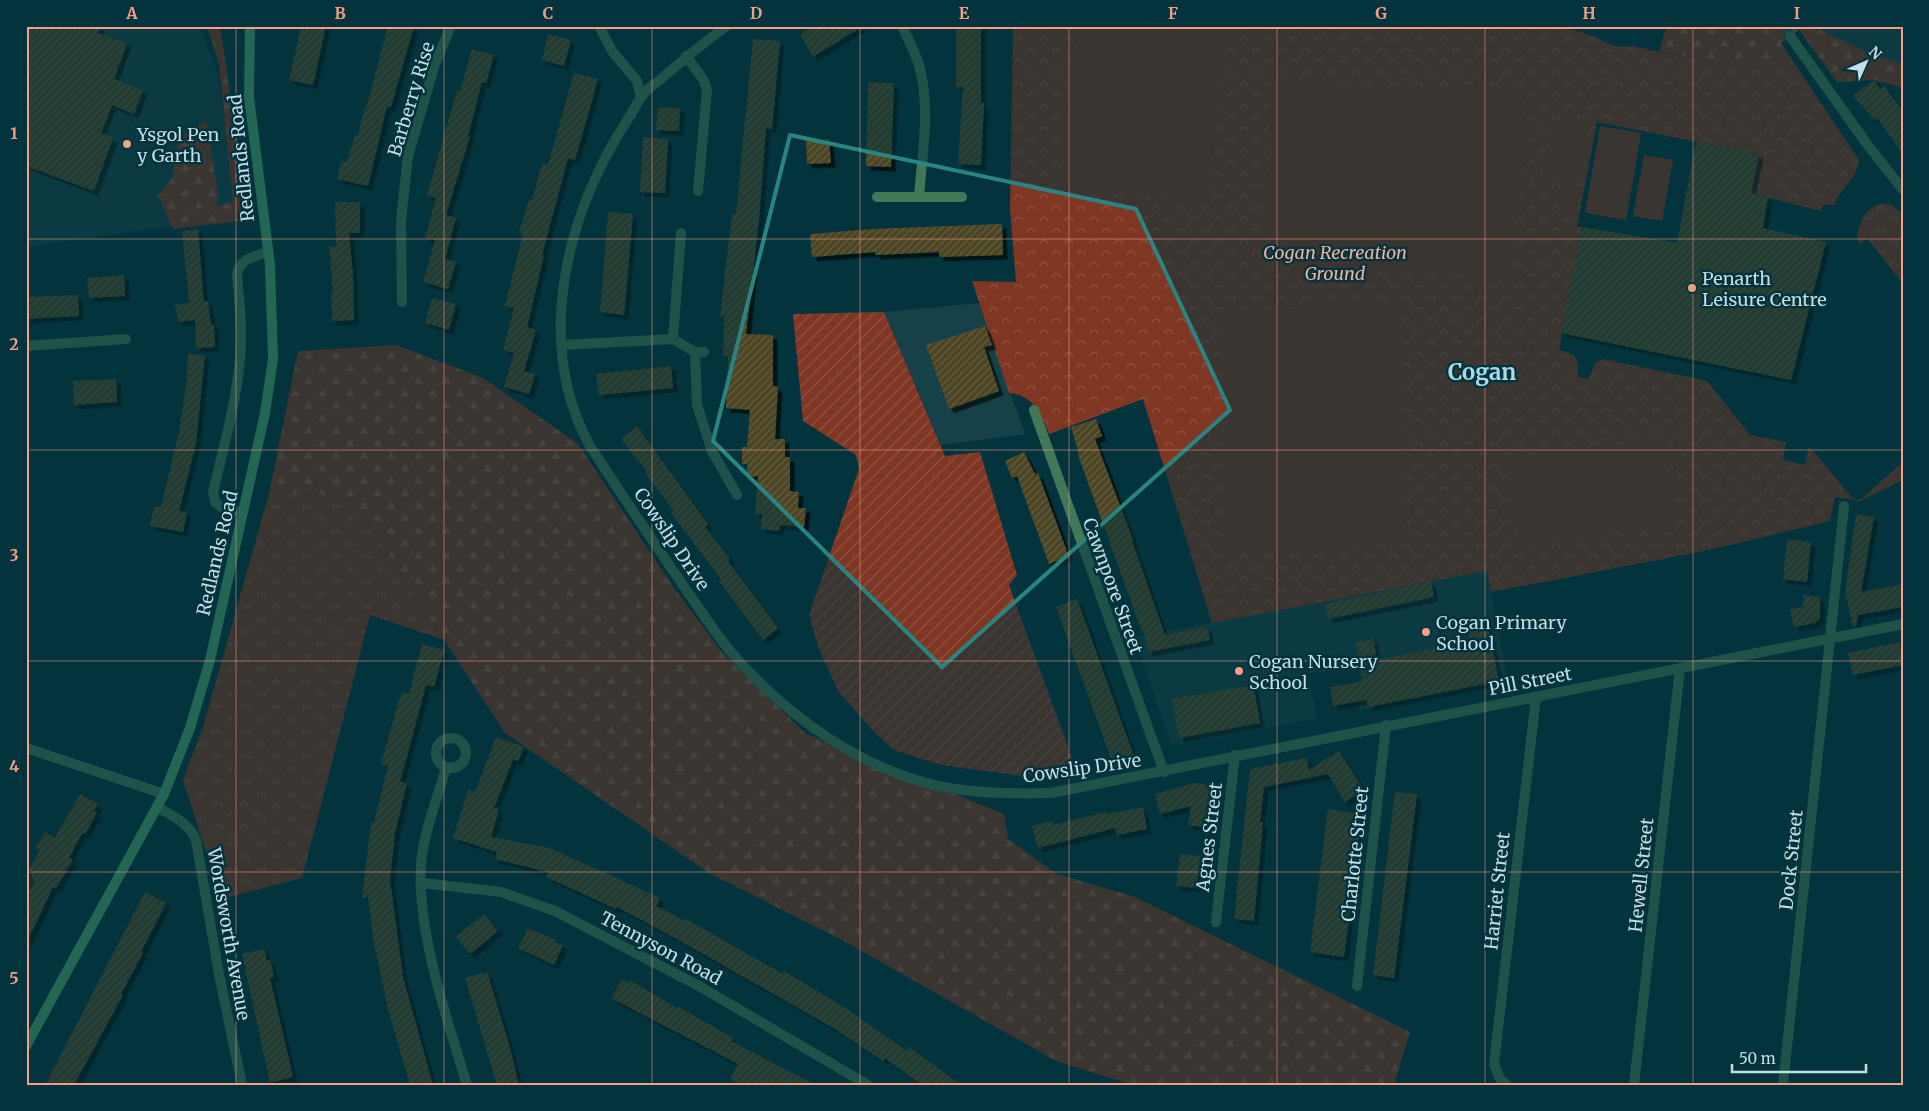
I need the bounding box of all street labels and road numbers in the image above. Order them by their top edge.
street label: Barberry Rise [383,39,439,159]
street label: Redlands Road [223,93,259,223]
street label: Cowslip Drive [629,483,715,595]
street label: Redlands Road [191,488,243,618]
street label: Cawnpore Street [1078,515,1148,657]
street label: Pill Street [1486,662,1574,700]
street label: Cowslip Drive [1021,748,1143,788]
street label: Agnes Street [1191,781,1227,894]
street label: Charlotte Street [1336,785,1374,923]
street label: Dock Street [1774,809,1808,911]
street label: Hewell Street [1624,817,1658,933]
street label: Harriet Street [1479,831,1515,951]
street label: Wordsworth Avenue [202,845,255,1022]
street label: Tennyson Road [596,906,726,990]

